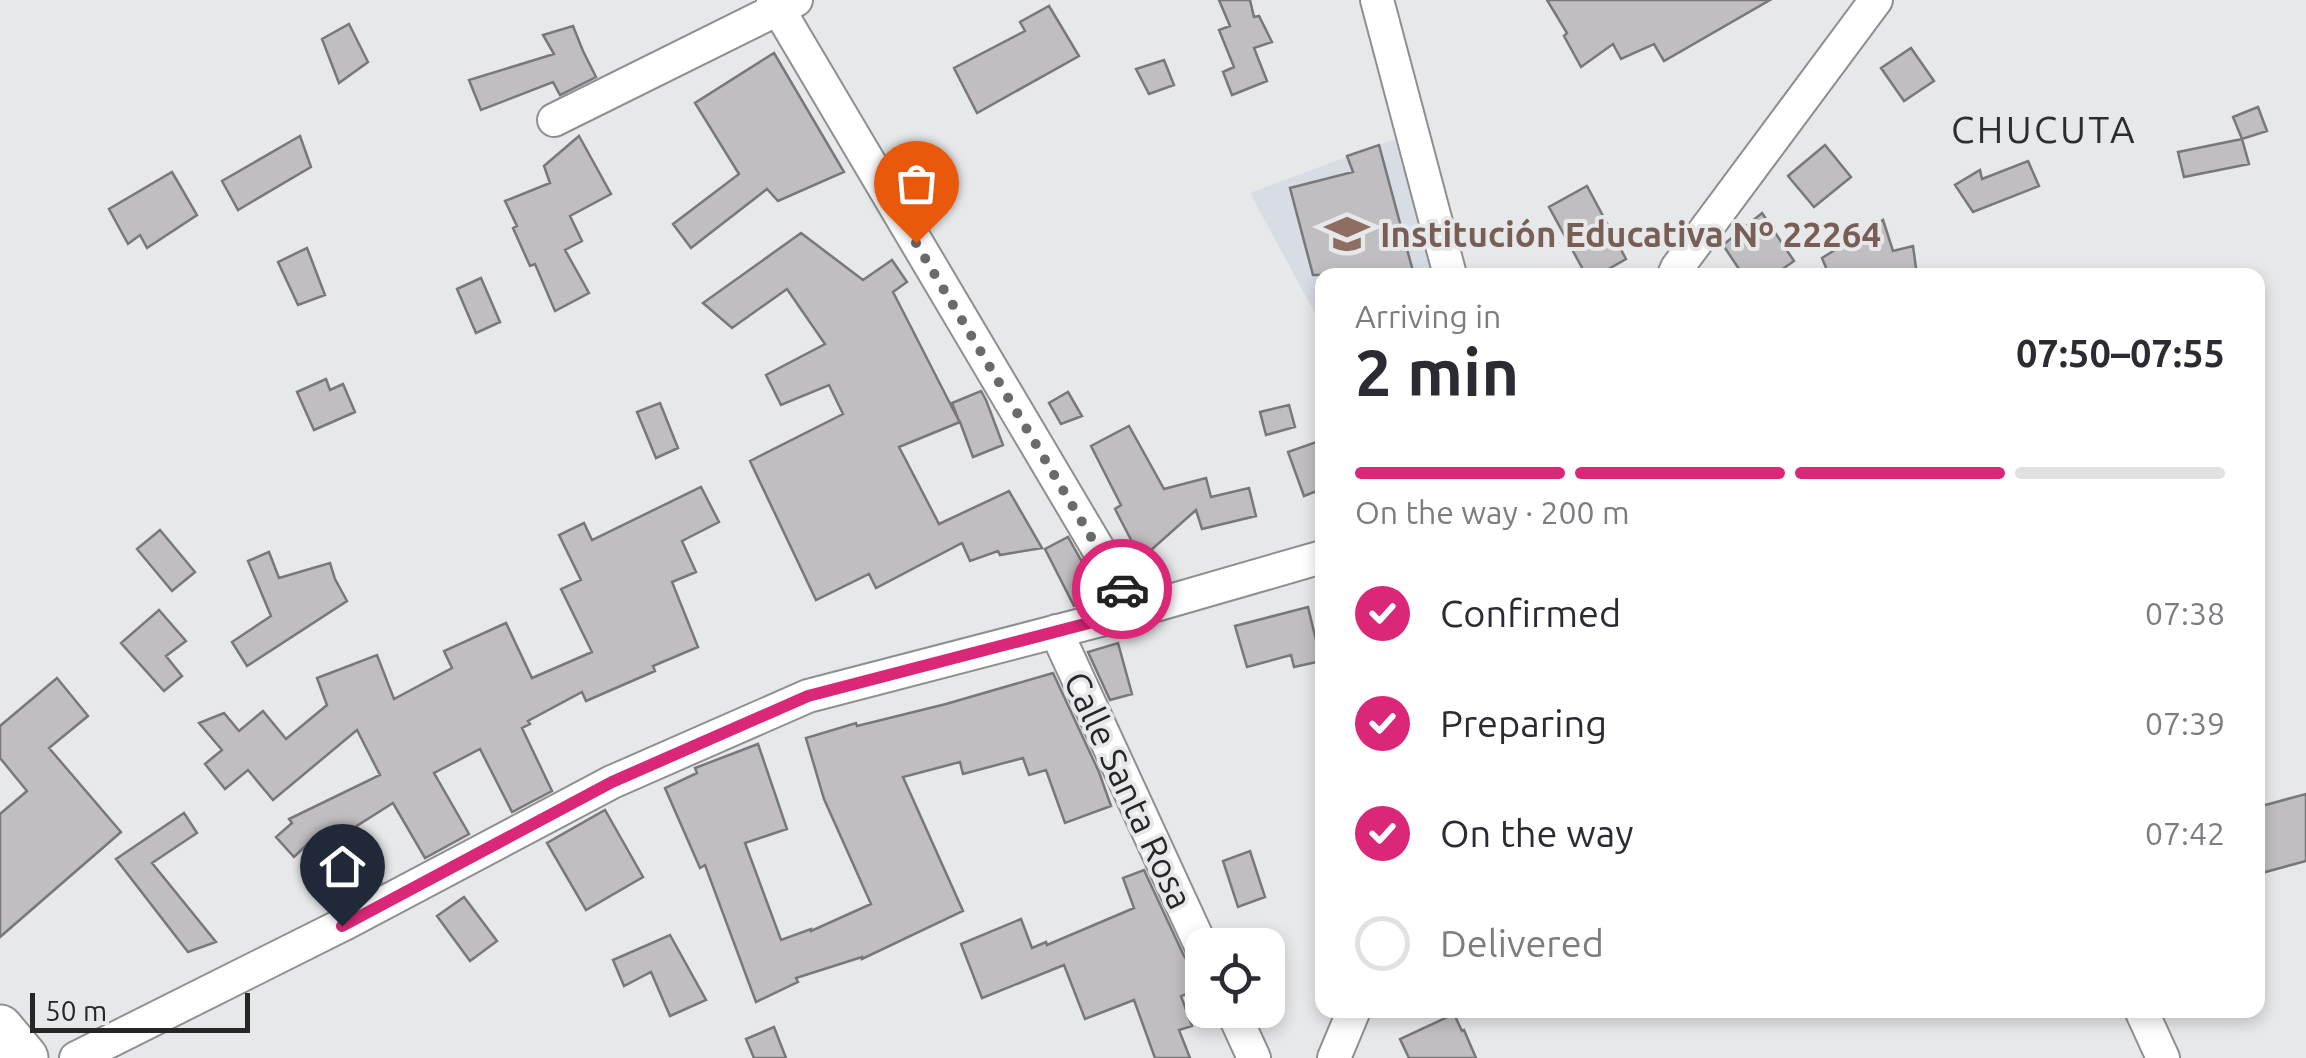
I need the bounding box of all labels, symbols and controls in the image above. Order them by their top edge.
district label: CHUCUTA [1951,108,2137,150]
pin [874,141,959,244]
icon: bag [889,156,944,211]
school or university icon: Institución Educativa Nº 22264 [1323,210,1371,258]
place label: Institución Educativa Nº 22264 [1380,214,1881,254]
text: Arriving in [1355,298,1501,334]
text: 07:50–07:55 [2016,332,2225,374]
text: 2 min [1355,335,1519,408]
text: On the way · 200 m [1355,494,1630,530]
courier [1072,539,1172,639]
icon: car [1095,562,1150,617]
icon: check [1355,586,1410,641]
text: Confirmed [1440,592,1621,634]
text: 07:38 [2145,595,2225,631]
street label: Calle Santa Rosa [1057,665,1201,915]
icon: check [1355,696,1410,751]
text: Preparing [1440,702,1607,744]
text: 07:39 [2145,705,2225,741]
icon: check [1355,806,1410,861]
text: On the way [1440,812,1633,854]
text: 07:42 [2145,815,2225,851]
pin [300,824,385,927]
icon: home [315,839,370,894]
text: Delivered [1440,922,1604,964]
map controls [1185,928,1285,1028]
button: locate [1185,928,1285,1028]
scale bar [30,988,250,1032]
text: 50 m [45,995,107,1026]

